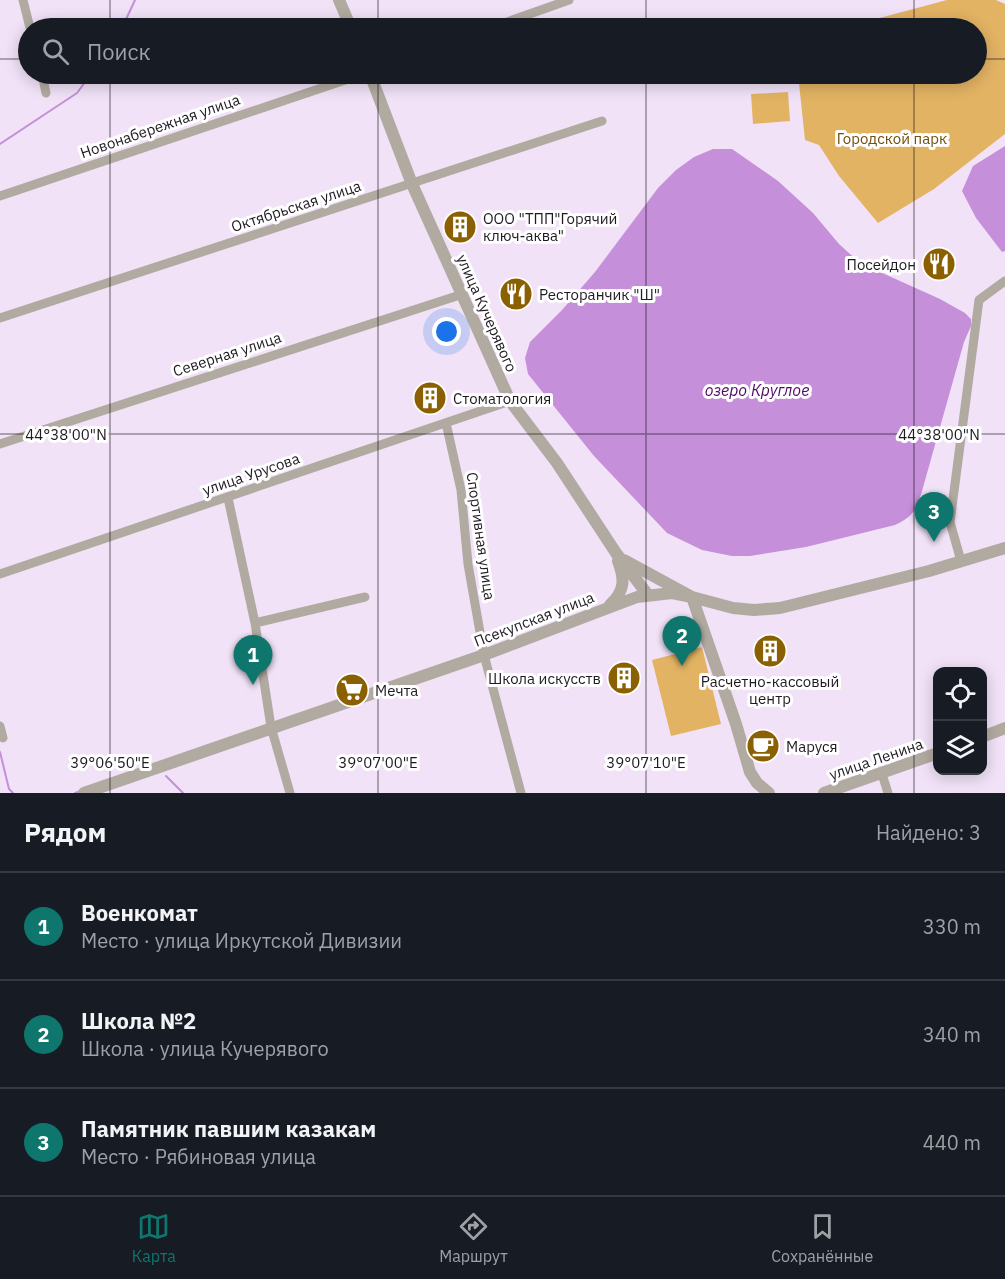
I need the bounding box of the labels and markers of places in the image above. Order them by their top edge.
building icon: ООО "ТПП"Горячий ключ-аква" [442,209,478,245]
place label: ООО "ТПП"Горячий ключ-аква" [483,209,617,245]
restaurant icon: Посейдон [921,246,957,282]
place label: Посейдон [847,255,916,274]
restaurant icon: Ресторанчик "Ш" [498,276,534,312]
place label: Ресторанчик "Ш" [539,285,660,304]
building icon: Стоматология [412,380,448,416]
place label: Стоматология [453,389,551,408]
pin: 3 [914,492,954,542]
pin: 2 [662,616,702,666]
building icon: Расчетно-кассовый центр [752,633,788,669]
pin: 1 [234,636,272,685]
building icon: Школа искусств [606,660,642,696]
place label: Школа искусств [488,669,601,688]
supermarket icon: Мечта [334,672,370,708]
place label: Расчетно-кассовый центр [701,672,839,708]
place label: Мечта [375,681,418,700]
cafe icon: Маруся [745,728,781,764]
place label: Маруся [786,737,838,756]

